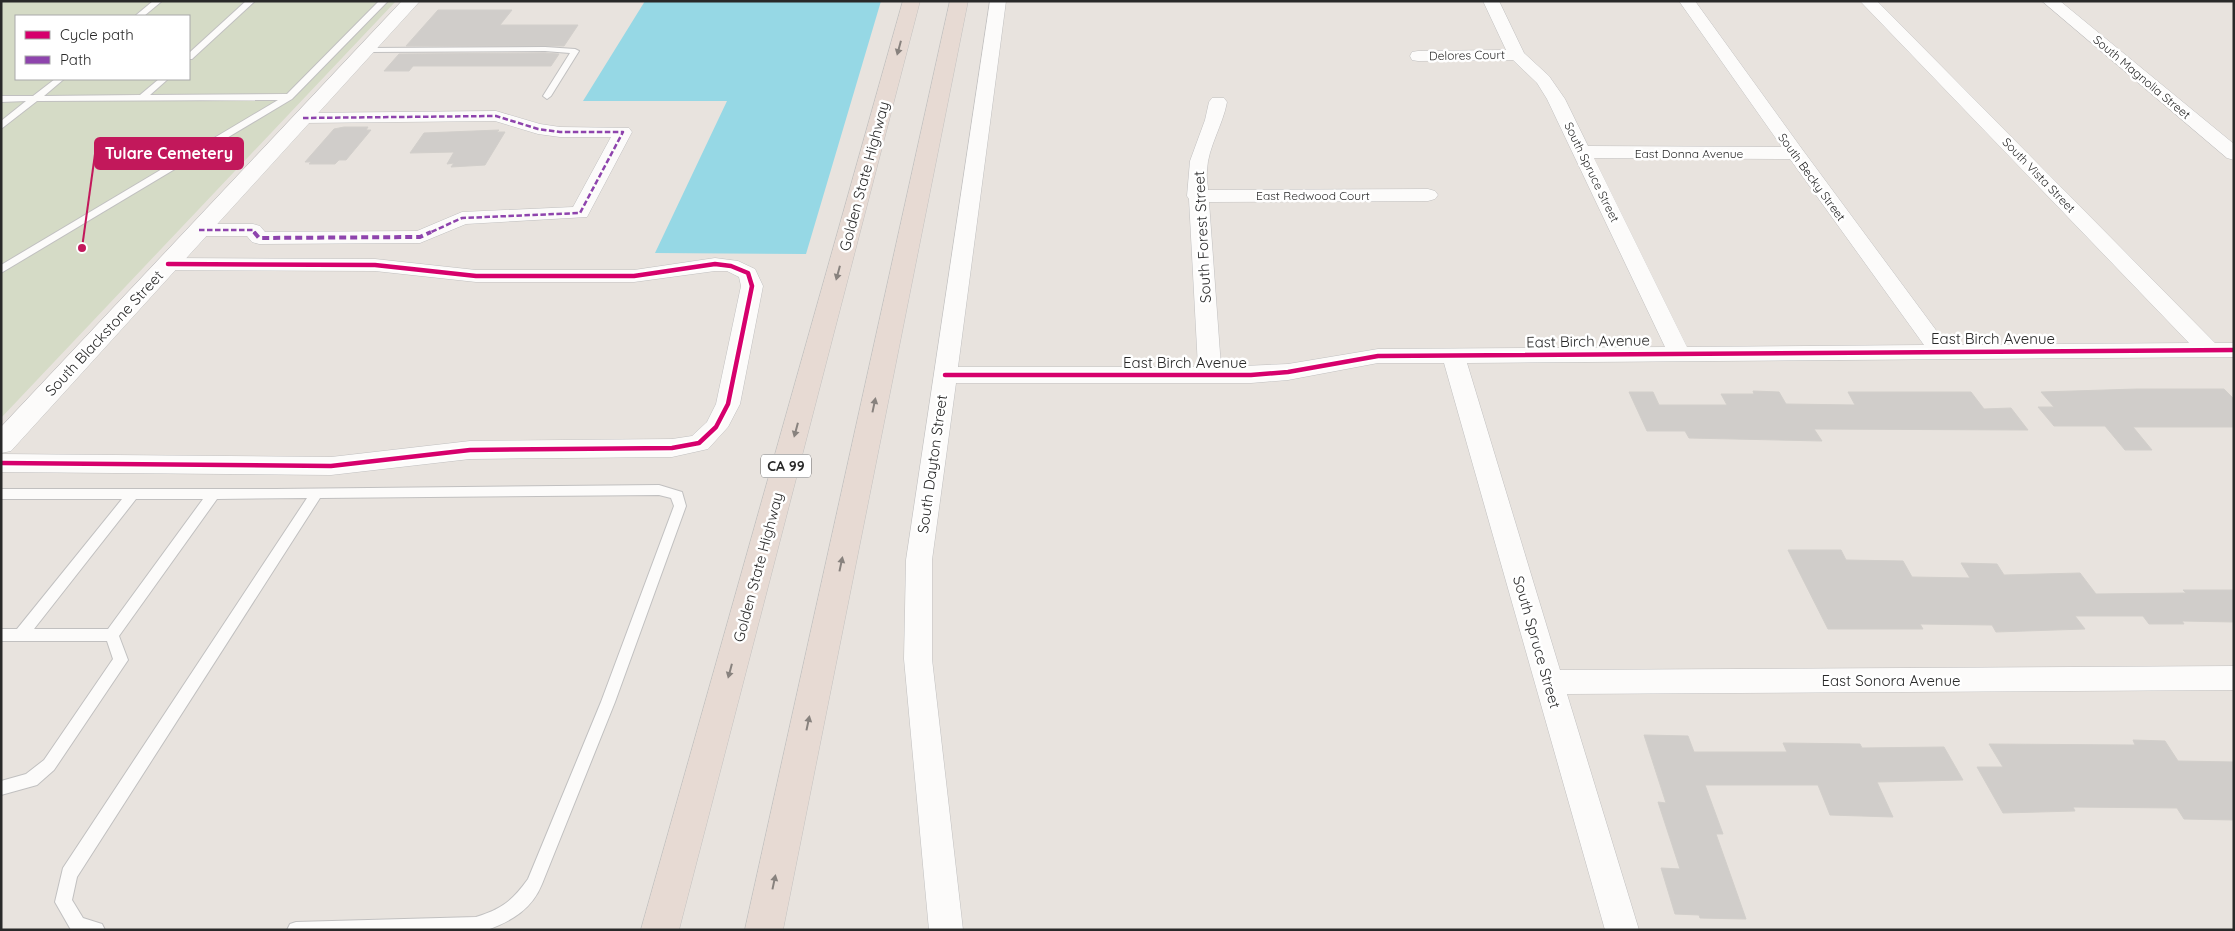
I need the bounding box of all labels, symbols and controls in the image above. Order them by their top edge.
legend [15,15,190,80]
text: Cycle path [60,25,134,44]
street label: South Magnolia Street [2090,32,2194,122]
one-way arrow [895,41,903,56]
street label: Delores Court [1429,47,1505,63]
text: Path [60,50,92,69]
street label: Golden State Highway [835,99,893,253]
street label: South Spruce Street [1561,119,1623,225]
street label: South Becky Street [1775,130,1849,224]
street label: South Vista Street [1999,134,2079,216]
callout: Tulare Cemetery [95,138,243,169]
text: Tulare Cemetery [105,143,233,163]
street label: East Donna Avenue [1635,146,1743,161]
street label: South Forest Street [1189,170,1215,304]
street label: East Redwood Court [1256,188,1370,203]
one-way arrow [834,265,842,280]
street label: South Blackstone Street [41,266,167,400]
street label: East Birch Avenue [1931,329,2055,348]
street label: East Birch Avenue [1526,330,1650,352]
street label: East Birch Avenue [1123,353,1247,372]
street label: South Dayton Street [913,393,951,535]
one-way arrow [870,397,878,412]
one-way arrow [791,422,799,437]
road number: CA 99 [761,454,811,478]
street label: Golden State Highway [729,490,787,644]
one-way arrow [837,556,845,572]
street label: South Spruce Street [1509,574,1565,710]
one-way arrow [726,663,734,678]
street label: East Sonora Avenue [1821,671,1961,690]
one-way arrow [804,715,812,731]
one-way arrow [770,874,778,890]

